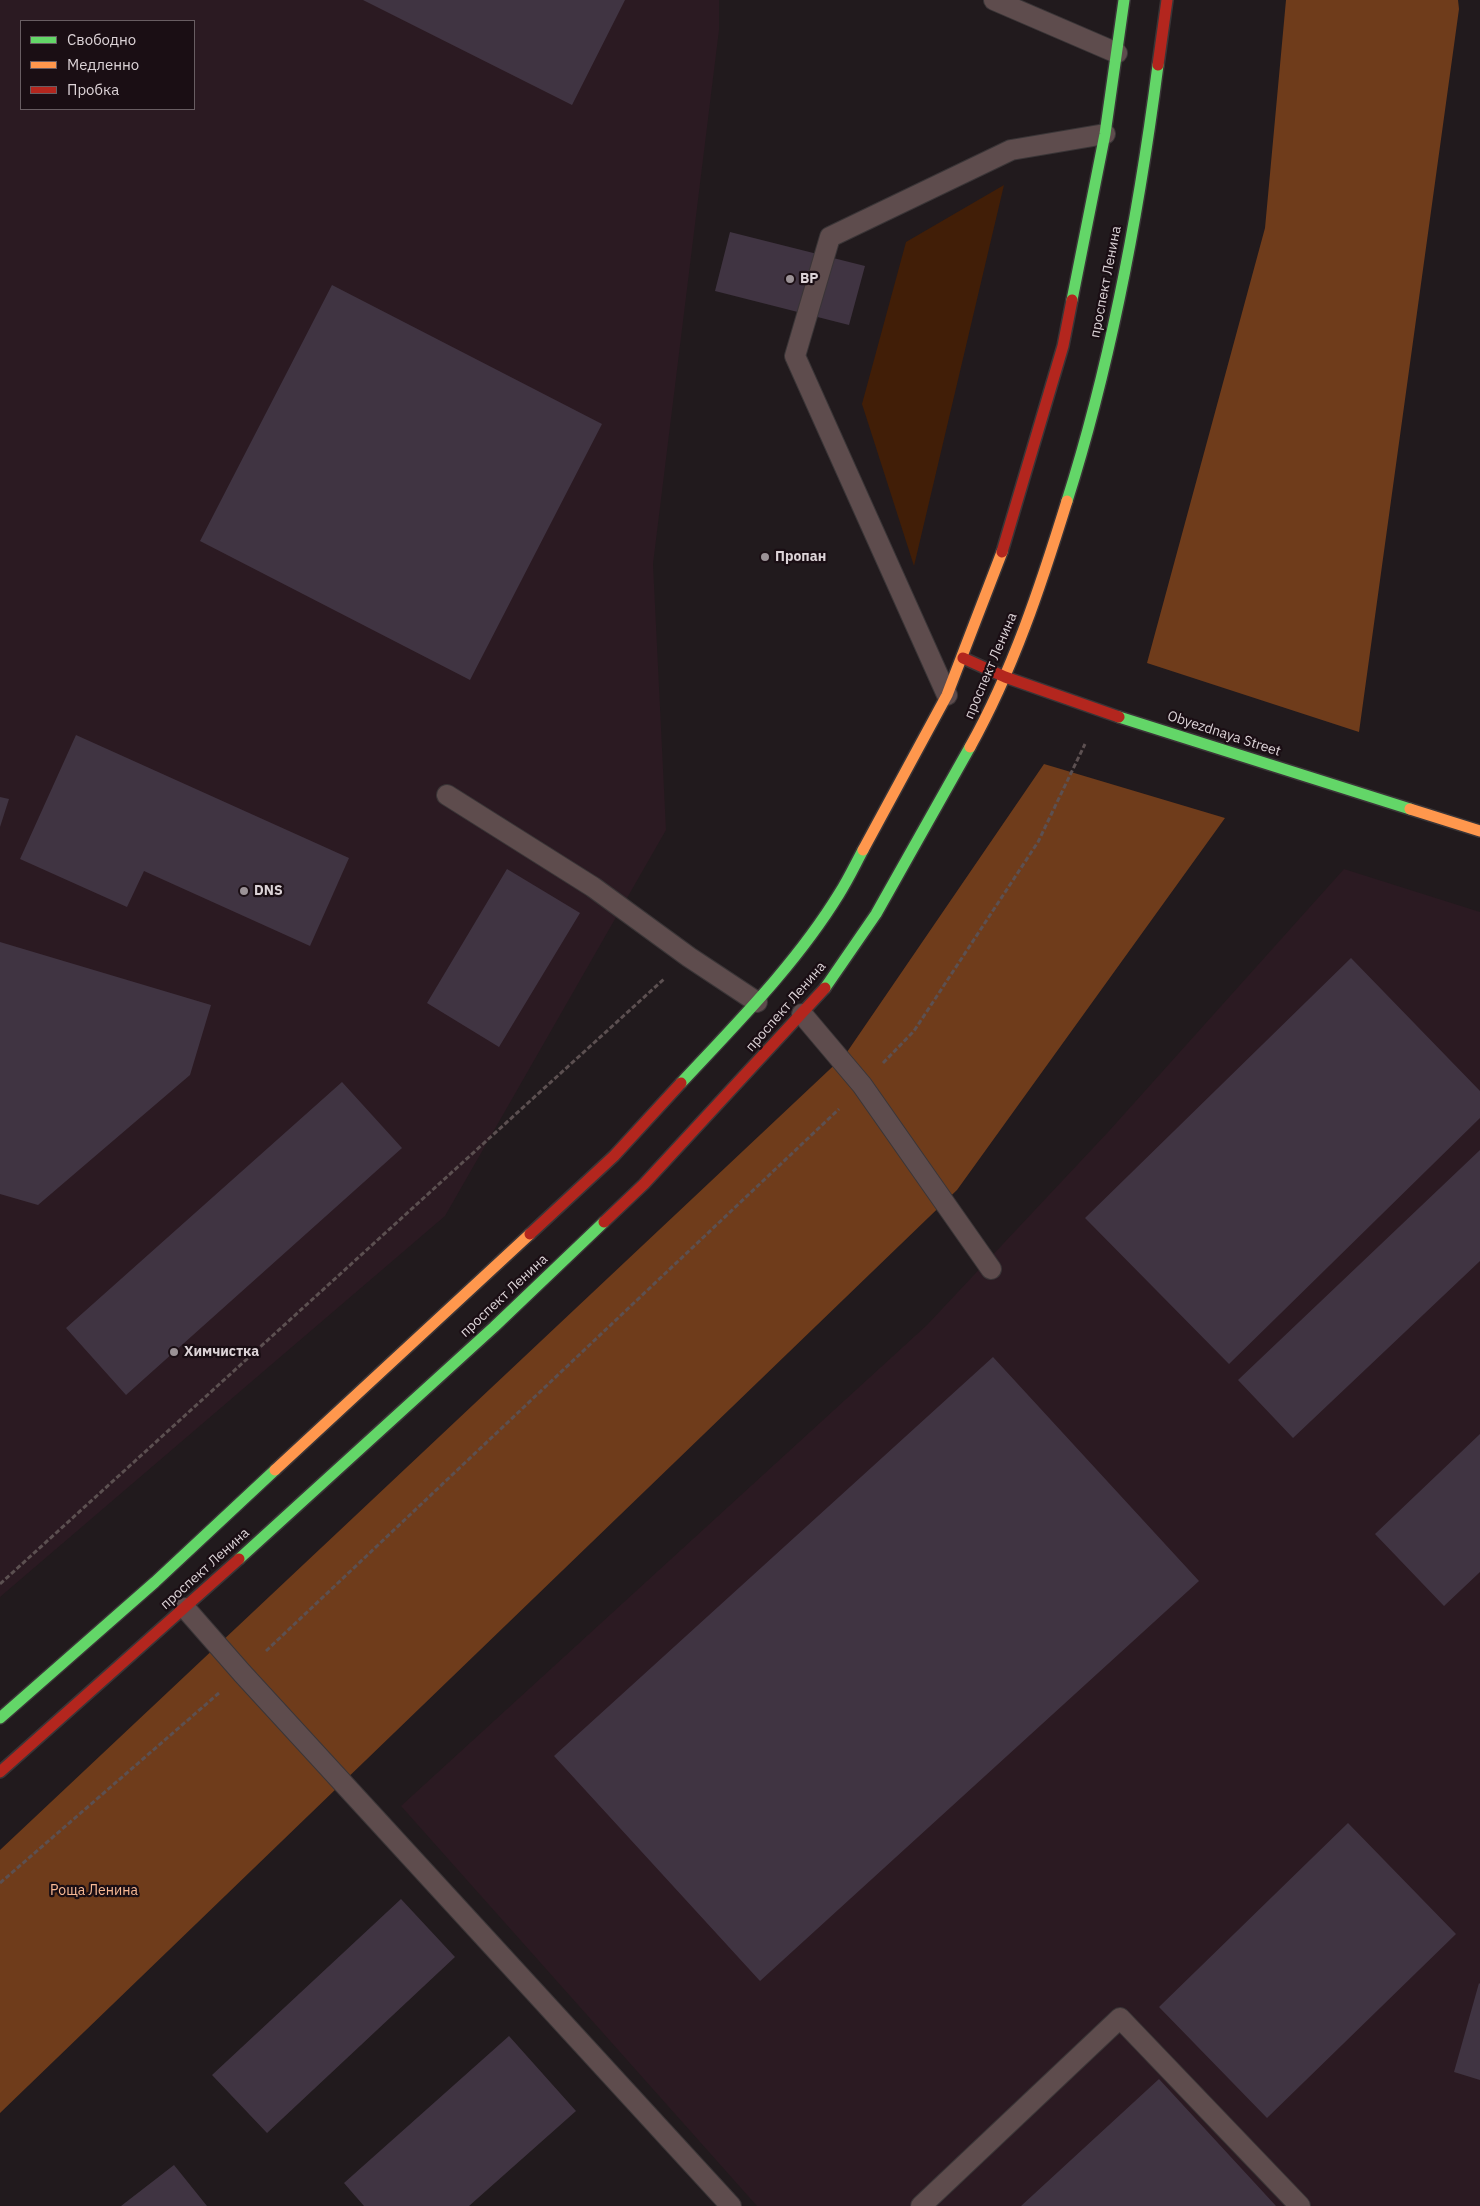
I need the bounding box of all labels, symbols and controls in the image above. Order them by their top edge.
legend [20,20,195,110]
text: Свободно [67,30,136,49]
text: Медленно [67,55,139,74]
text: Пробка [67,80,119,99]
street label: проспект Ленина [1087,225,1125,339]
place label: BP [800,271,819,287]
marker: BP [784,273,796,285]
place label: Пропан [775,549,826,565]
marker: Пропан [759,551,771,563]
street label: проспект Ленина [961,610,1021,722]
street label: Obyezdnaya Street [1165,708,1283,760]
place label: DNS [254,883,283,899]
marker: DNS [238,885,250,897]
street label: проспект Ленина [742,959,830,1055]
street label: проспект Ленина [457,1251,551,1341]
place label: Химчистка [184,1344,259,1360]
marker: Химчистка [168,1346,180,1358]
street label: проспект Ленина [157,1525,253,1613]
park label: Роща Ленина [50,1883,138,1899]

